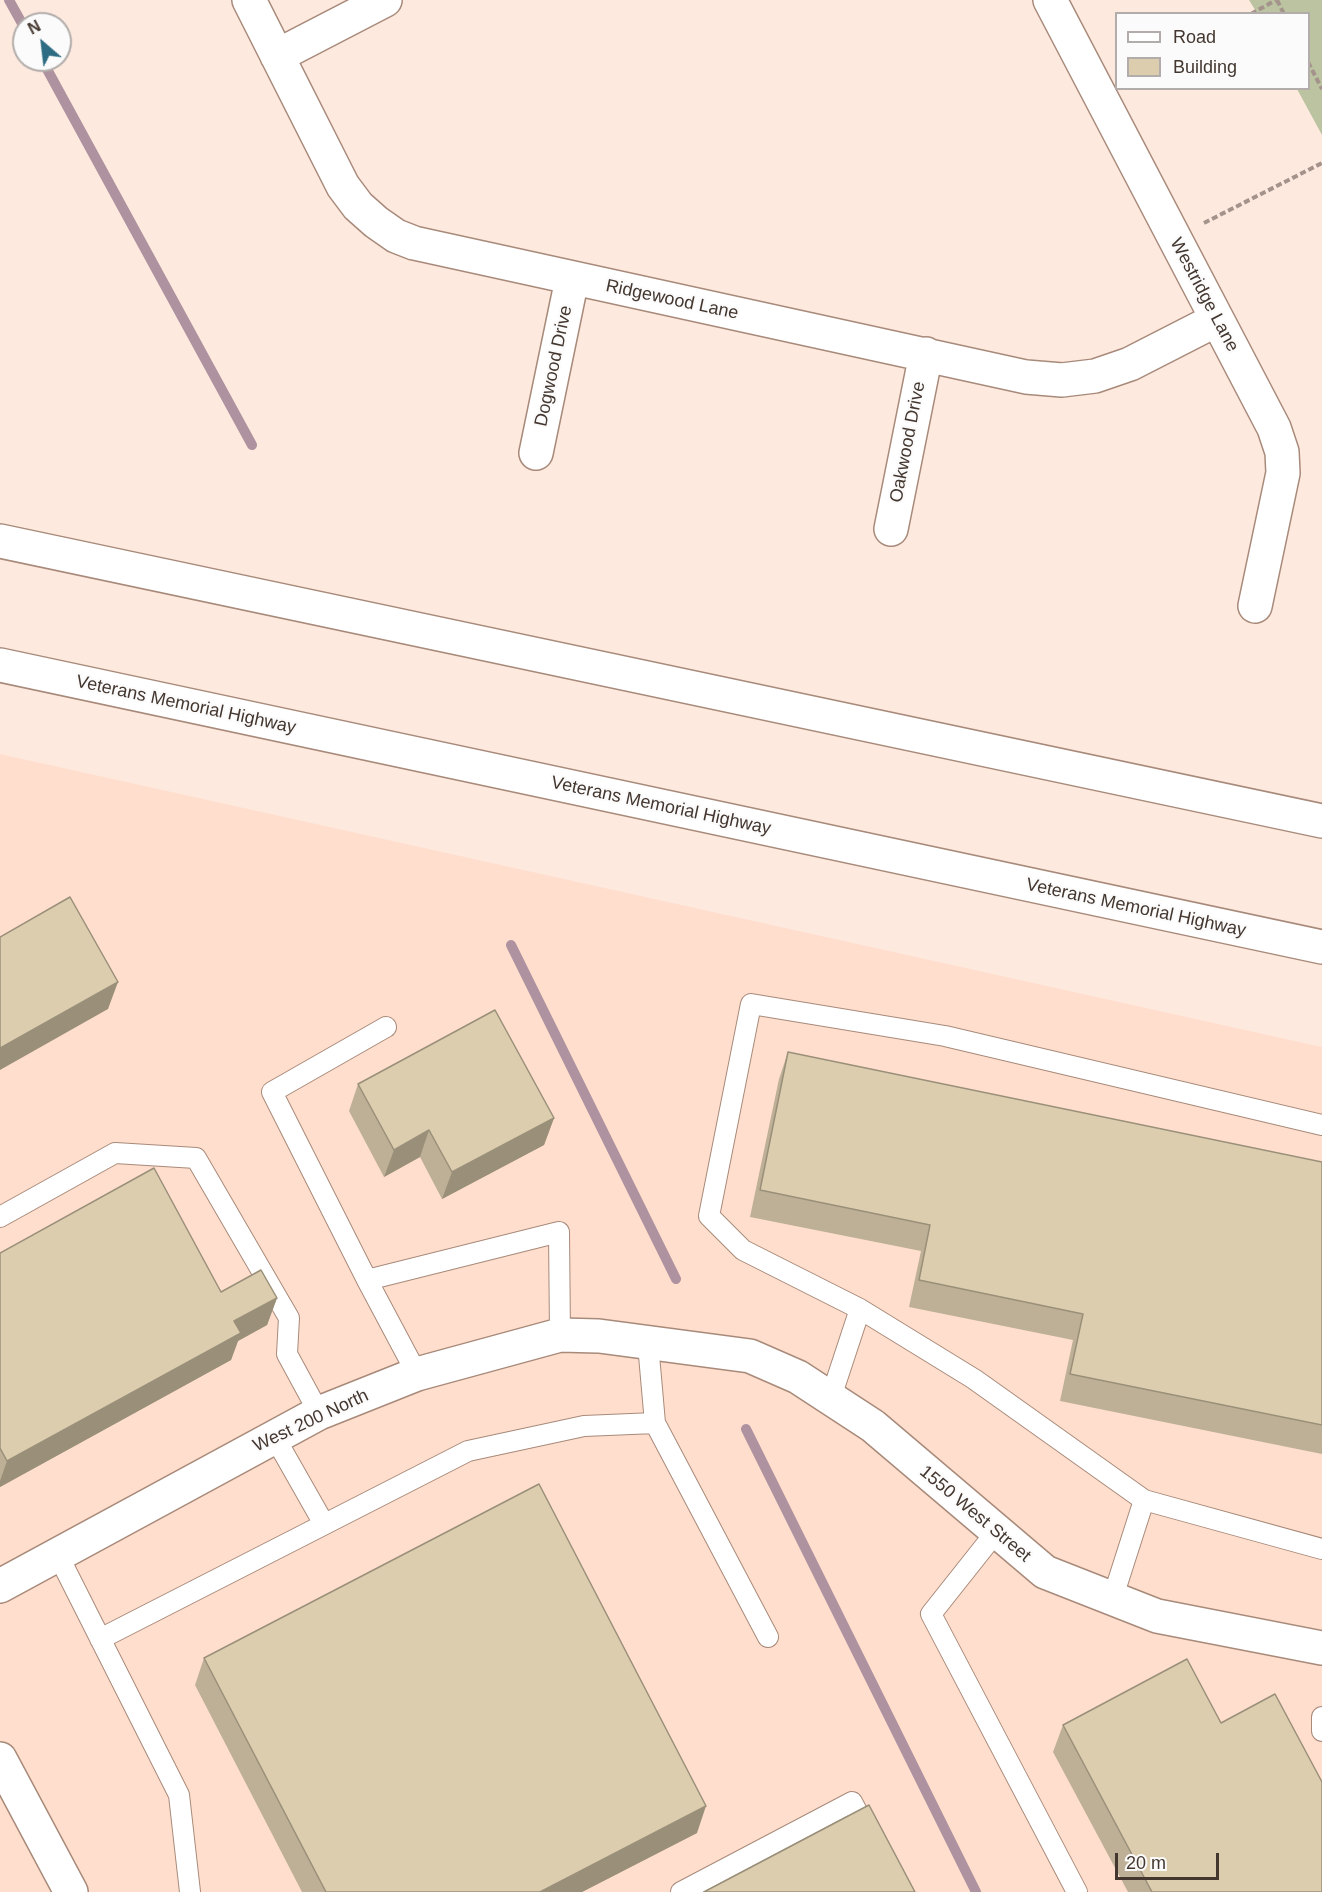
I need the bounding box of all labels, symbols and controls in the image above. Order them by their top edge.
north arrow [12,12,72,72]
legend [1115,12,1310,90]
text: N [25,17,43,38]
text: Road [1173,27,1216,47]
text: Building [1173,57,1237,77]
street label: Westridge Lane [1165,234,1243,356]
street label: Ridgewood Lane [604,275,740,325]
street label: Dogwood Drive [531,304,577,428]
street label: Oakwood Drive [886,380,930,504]
street label: Veterans Memorial Highway [74,671,298,739]
street label: Veterans Memorial Highway [549,772,773,840]
street label: Veterans Memorial Highway [1024,874,1248,942]
street label: West 200 North [250,1385,372,1457]
street label: 1550 West Street [915,1461,1035,1567]
scale bar [1118,1841,1222,1879]
text: 20 m [1126,1853,1166,1873]

